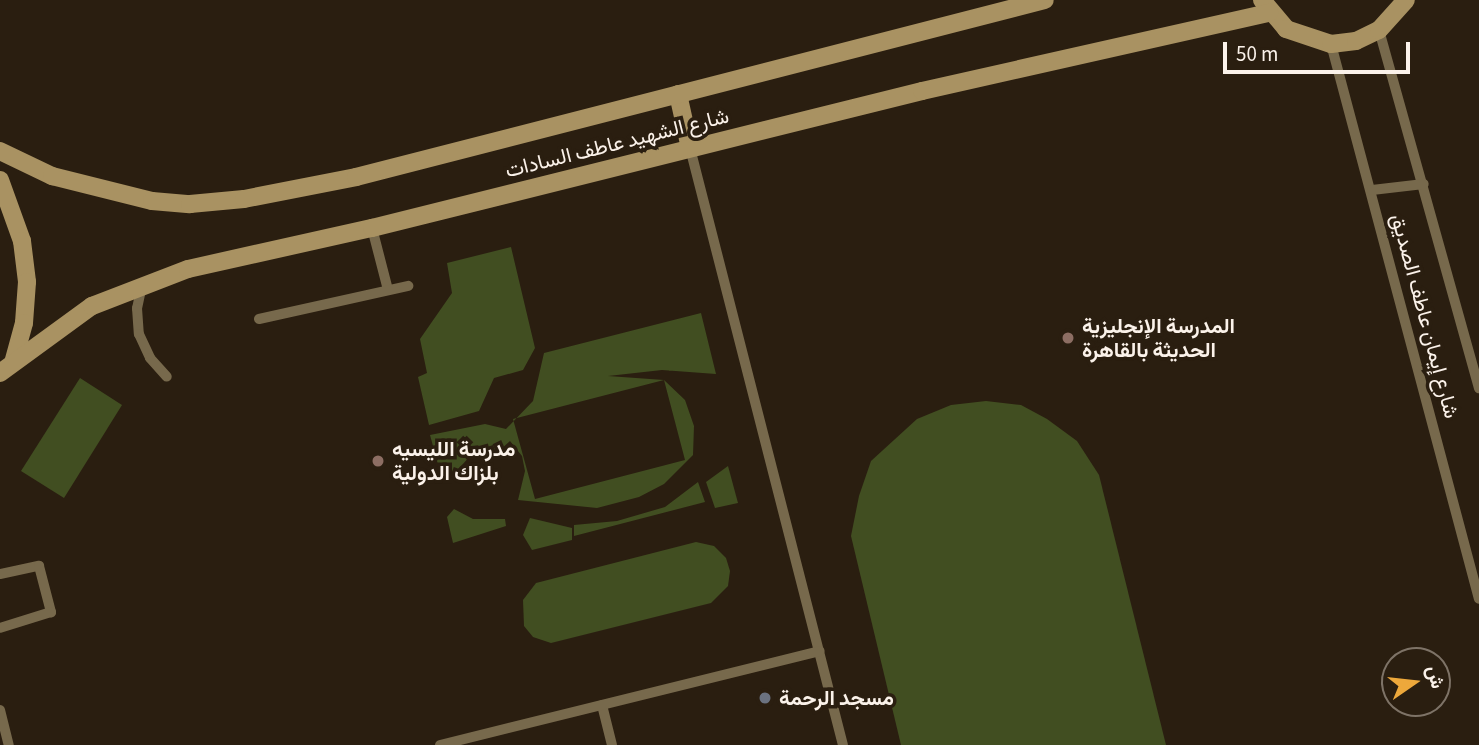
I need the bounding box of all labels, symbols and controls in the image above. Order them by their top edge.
scale bar [1227,28,1414,72]
text: 50 m [1236,39,1278,69]
street label: شارع الشهيد عاطف السادات [502,103,732,183]
street label: شارع إيمان عاطف الصديق [1386,211,1464,421]
place label: المدرسة الإنجليزية الحديثة بالقاهرة [1082,313,1235,363]
marker: المدرسة الإنجليزية الحديثة بالقاهرة [1060,330,1076,346]
place label: مدرسة الليسيه بلزاك الدولية [392,436,515,486]
marker: مدرسة الليسيه بلزاك الدولية [370,453,386,469]
north arrow [1381,647,1451,717]
text: ش [1419,663,1451,692]
place label: مسجد الرحمة [779,685,894,711]
marker: مسجد الرحمة [757,690,773,706]

